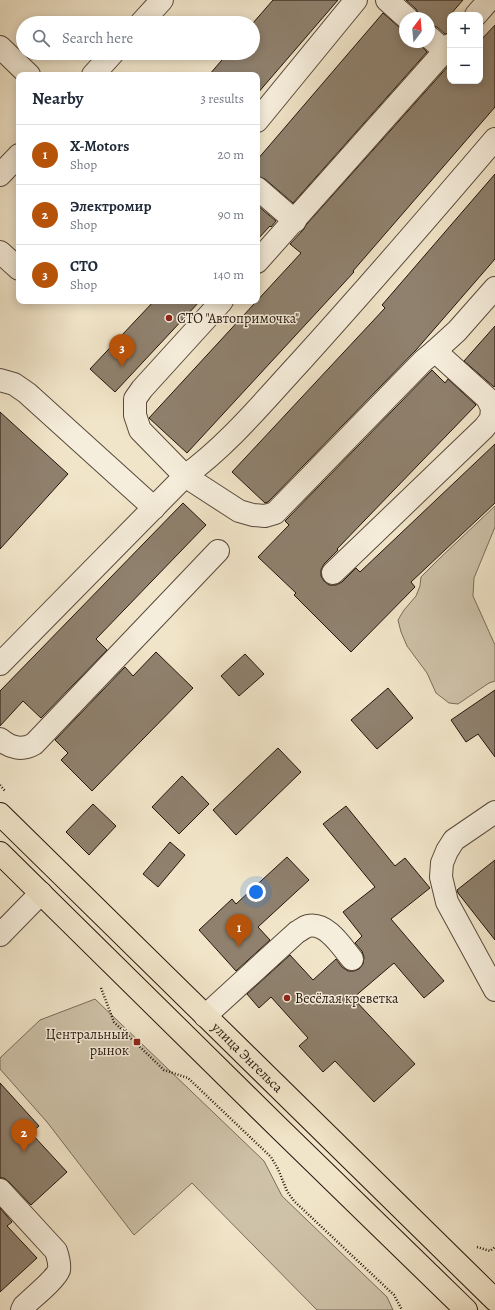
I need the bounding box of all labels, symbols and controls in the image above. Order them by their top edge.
north arrow [399,12,435,48]
map controls [447,12,483,84]
button: + [447,12,483,48]
search box [16,16,260,60]
icon: search [30,27,52,49]
text: Search here [62,28,133,48]
button: − [447,48,483,84]
text: Nearby [32,87,83,110]
text: 3 results [200,90,244,107]
text: X-Motors [70,136,129,156]
text: 1 [43,146,47,163]
text: 20 m [218,146,244,163]
text: Shop [70,156,97,173]
text: Электромир [70,196,151,216]
text: 2 [42,206,48,223]
text: 90 m [218,206,244,223]
text: Shop [70,216,97,233]
text: СТО [70,256,98,276]
text: 3 [42,266,48,283]
text: 140 m [213,266,244,283]
text: Shop [70,276,97,293]
place label: СТО "Автопримочка" [177,309,299,328]
marker: СТО "Автопримочка" [164,313,174,323]
pin: 3 [109,334,135,367]
your location [246,882,266,902]
pin: 1 [226,914,252,947]
place label: Весёлая креветка [295,989,399,1008]
marker: Весёлая креветка [282,993,292,1003]
street label: улица Энгельса [207,1017,288,1097]
place label: Центральный рынок [46,1025,129,1060]
marker: Центральный рынок [132,1037,142,1047]
pin: 2 [11,1119,37,1152]

